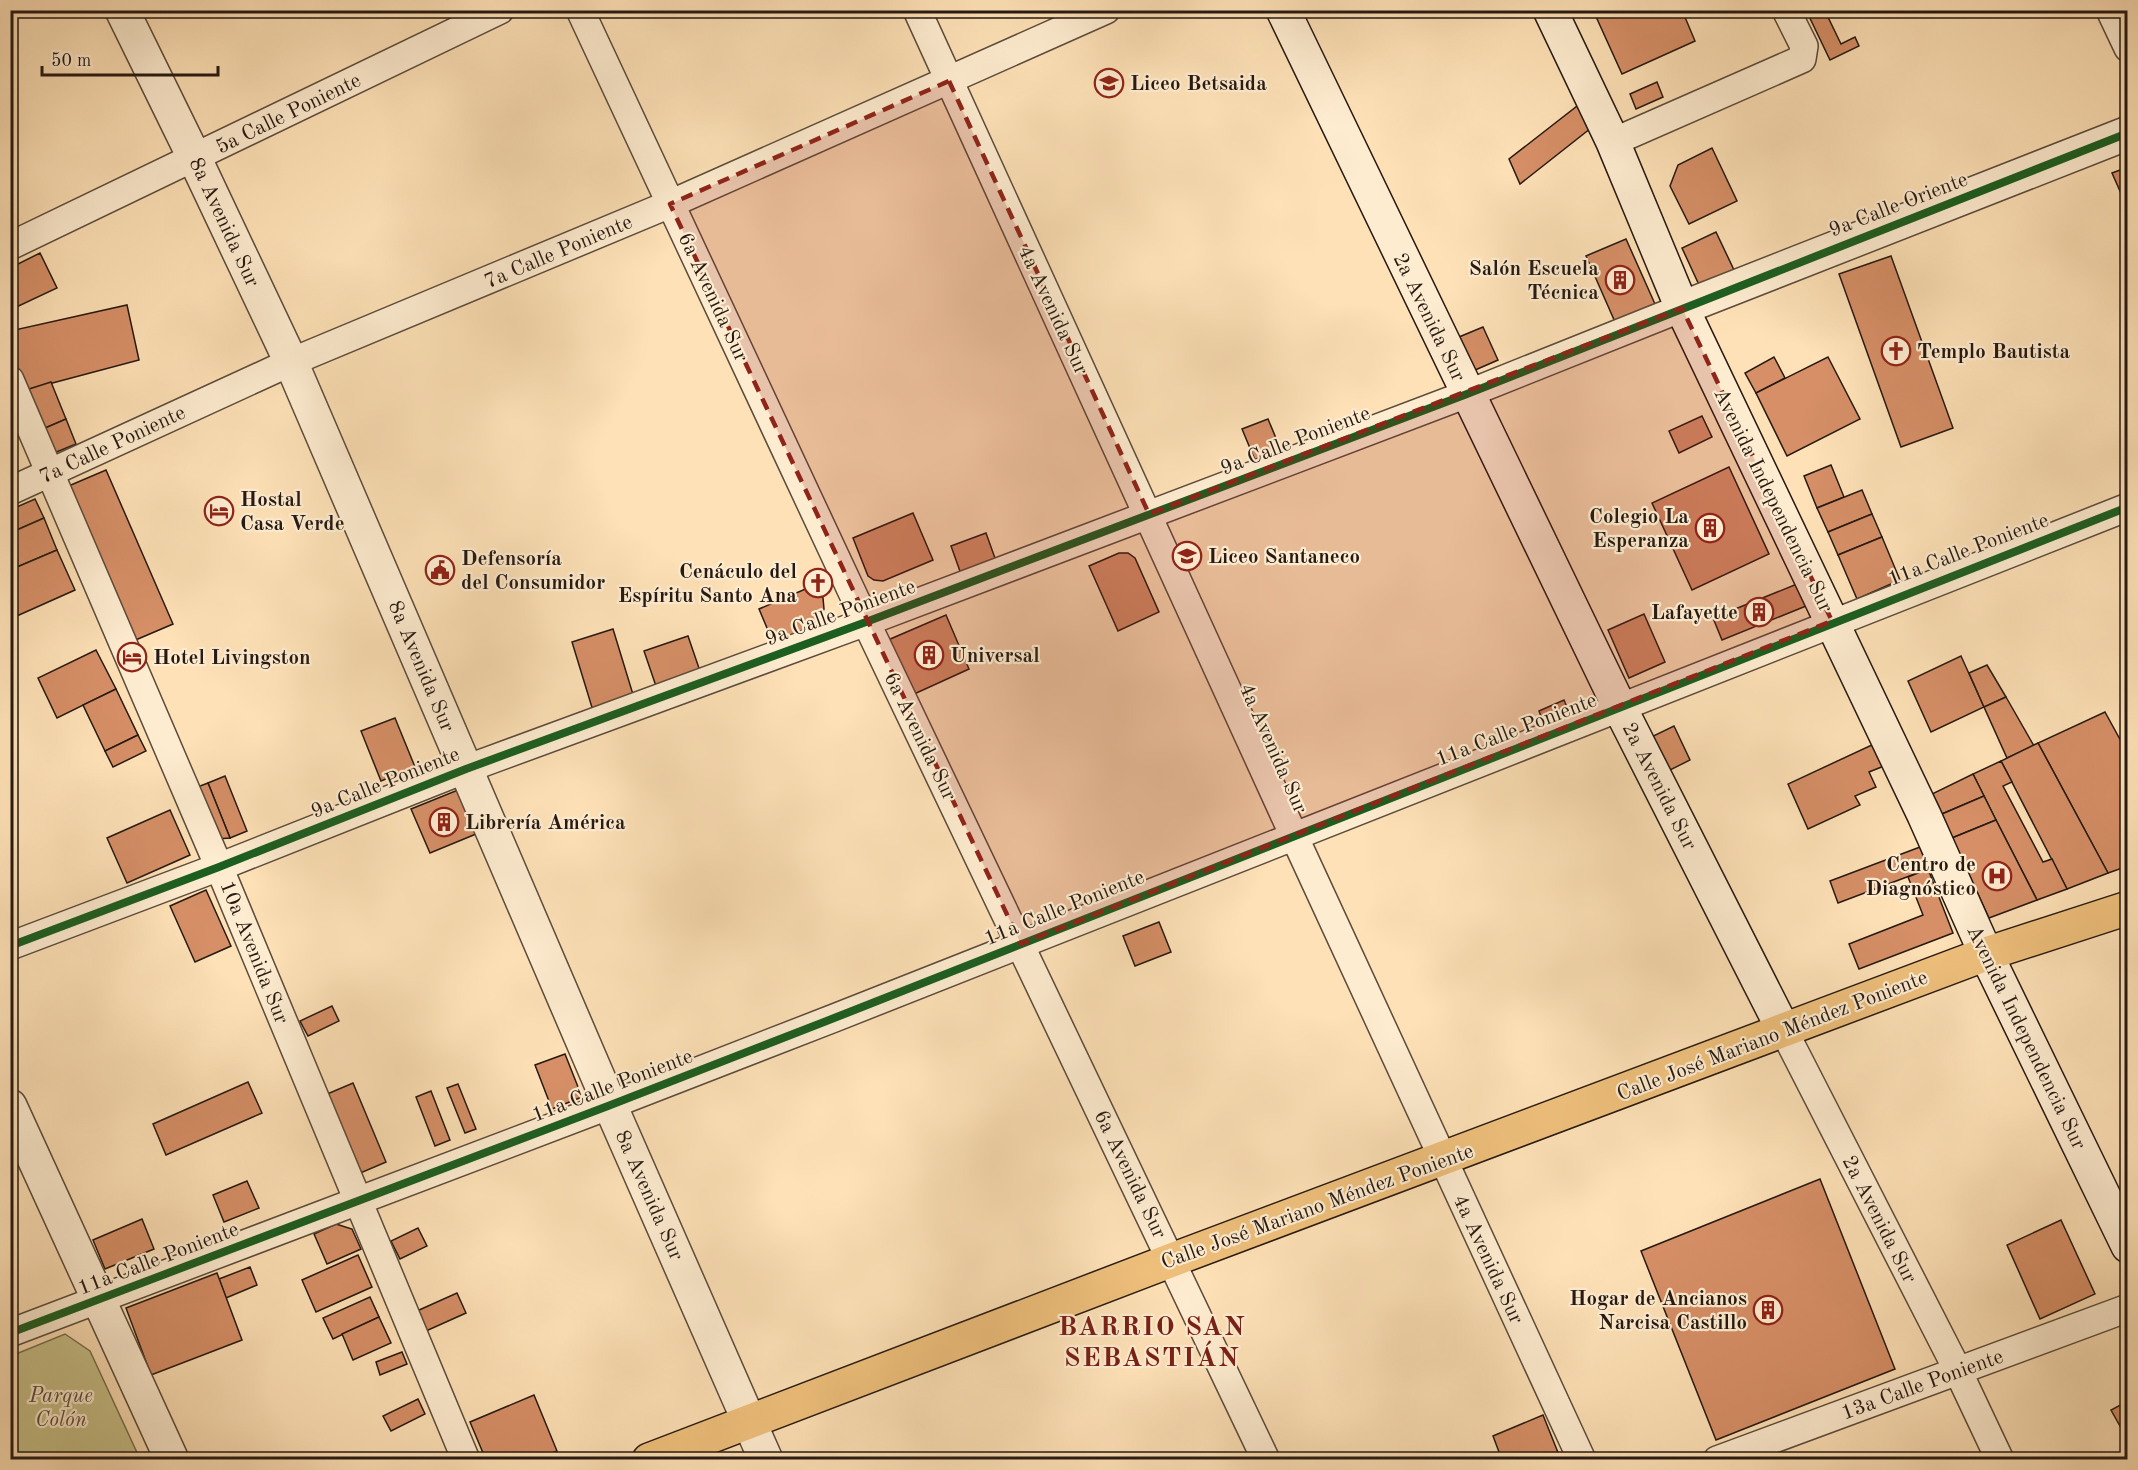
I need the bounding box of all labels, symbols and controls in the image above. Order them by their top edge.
scale bar [42,39,218,77]
text: 50 m [51,52,91,70]
school or university icon: Liceo Betsaida [1093,67,1125,99]
street label: 5a Calle Poniente [213,70,364,159]
place label: Liceo Betsaida [1130,74,1267,95]
street label: 8a Avenida Sur [185,155,263,291]
street label: 9a Calle Oriente [1826,169,1971,241]
street label: 7a Calle Poniente [482,212,636,293]
street label: 6a Avenida Sur [674,230,752,366]
street label: 4a Avenida Sur [1014,243,1092,379]
street label: 2a Avenida Sur [1389,250,1469,386]
place label: Salón Escuela Técnica [1469,259,1599,304]
building icon: Salón Escuela Técnica [1604,264,1636,296]
church icon: Templo Bautista [1880,335,1912,367]
place label: Templo Bautista [1917,342,2070,363]
street label: Avenida Independencia Sur [1709,385,1836,616]
street label: 7a Calle Poniente [36,402,189,488]
street label: 9a Calle Poniente [1218,403,1373,480]
place label: Hostal Casa Verde [240,490,345,535]
hotel icon: Hostal Casa Verde [203,495,235,527]
place label: Colegio La Esperanza [1589,507,1689,552]
street label: 11a Calle Poniente [1885,510,2052,591]
building icon: Colegio La Esperanza [1694,512,1726,544]
school or university icon: Liceo Santaneco [1171,540,1203,572]
place label: Liceo Santaneco [1208,547,1360,568]
place label: Defensoría del Consumidor [461,549,605,594]
public building icon: Defensoría del Consumidor [424,554,456,586]
place label: Cenáculo del Espíritu Santo Ana [618,562,797,607]
church icon: Cenáculo del Espíritu Santo Ana [802,567,834,599]
street label: 9a Calle Poniente [763,576,919,650]
building icon: Lafayette [1743,596,1775,628]
street label: 8a Avenida Sur [384,598,458,735]
place label: Lafayette [1651,603,1738,624]
building icon: Universal [913,639,945,671]
hotel icon: Hotel Livingston [116,641,148,673]
place label: Universal [950,646,1040,667]
place label: Hotel Livingston [153,648,311,669]
street label: 6a Avenida Sur [880,669,960,805]
street label: 4a Avenida Sur [1235,680,1311,817]
street label: 11a Calle Poniente [1433,690,1600,771]
street label: 2a Avenida Sur [1618,720,1700,854]
street label: 9a Calle Poniente [308,744,463,823]
building icon: Librería América [428,806,460,838]
place label: Librería América [465,813,626,834]
place label: Centro de Diagnóstico [1865,855,1976,900]
hospital icon: Centro de Diagnóstico [1981,860,2013,892]
street label: 11a Calle Poniente [982,867,1148,950]
street label: 10a Avenida Sur [215,878,292,1027]
street label: Avenida Independencia Sur [1962,922,2089,1153]
street label: Calle José Mariano Méndez Poniente [1614,967,1931,1106]
street label: 11a Calle Poniente [529,1046,696,1127]
street label: 6a Avenida Sur [1090,1107,1170,1243]
street label: 8a Avenida Sur [611,1127,687,1264]
street label: Calle José Mariano Méndez Poniente [1158,1141,1477,1274]
street label: 2a Avenida Sur [1838,1153,1920,1287]
street label: 4a Avenida Sur [1449,1192,1527,1328]
street label: 11a Calle Poniente [75,1219,242,1300]
place label: Hogar de Ancianos Narcisa Castillo [1569,1289,1747,1334]
building icon: Hogar de Ancianos Narcisa Castillo [1752,1294,1784,1326]
district label: BARRIO SAN SEBASTIÁN [1058,1314,1246,1372]
street label: 13a Calle Poniente [1839,1346,2006,1424]
park label: Parque Colón [28,1386,93,1431]

